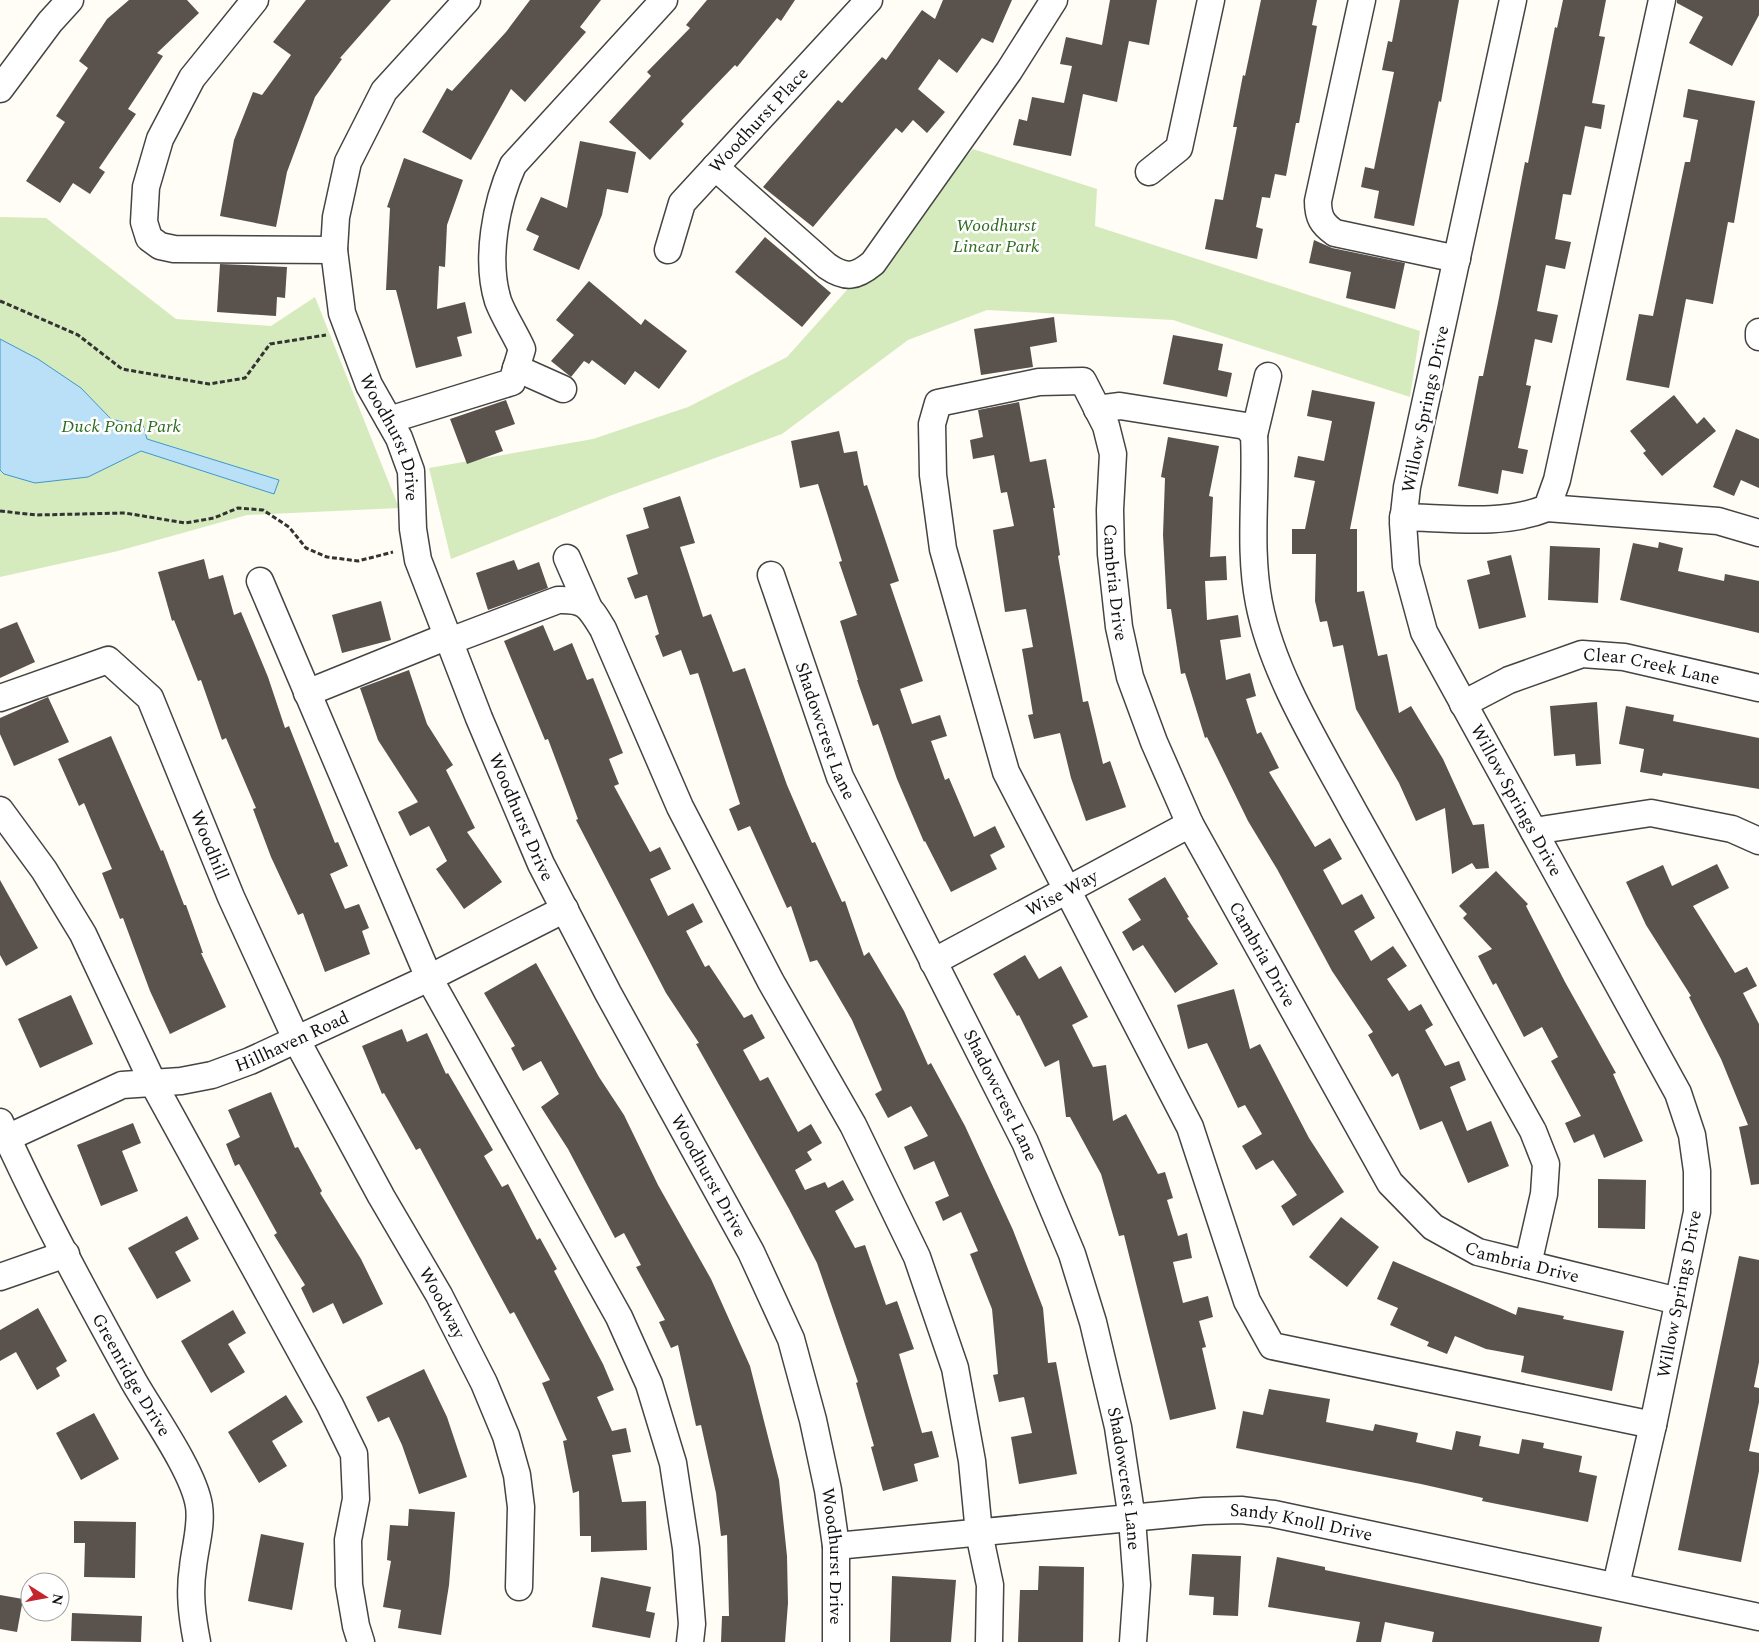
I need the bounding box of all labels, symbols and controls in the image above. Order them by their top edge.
street label: Woodhurst Place [703,61,815,179]
park label: Woodhurst Linear Park [953,212,1040,260]
street label: Willow Springs Drive [1395,323,1456,495]
street label: Woodhurst Drive [352,370,425,502]
park label: Duck Pond Park [61,413,181,440]
street label: Cambria Drive [1096,524,1135,644]
street label: Clear Creek Lane [1582,641,1723,693]
street label: Shadowcrest Lane [788,659,862,805]
street label: Willow Springs Drive [1463,719,1569,881]
street label: Woodhurst Drive [481,749,561,886]
street label: Woodhill [183,806,236,885]
street label: Wise Way [1021,862,1104,924]
street label: Cambria Drive [1222,897,1303,1012]
street label: Hillhaven Road [231,1004,354,1079]
street label: Shadowcrest Lane [956,1025,1045,1165]
street label: Woodhurst Drive [663,1109,753,1243]
street label: Willow Springs Drive [1650,1208,1709,1380]
street label: Cambria Drive [1459,1234,1582,1290]
street label: Woodway [412,1262,473,1345]
street label: Greenridge Drive [85,1308,177,1442]
street label: Shadowcrest Lane [1100,1404,1147,1551]
street label: Woodhurst Drive [814,1486,849,1625]
street label: Sandy Knoll Drive [1230,1497,1375,1549]
north arrow [20,1572,70,1622]
text: N [46,1592,69,1607]

